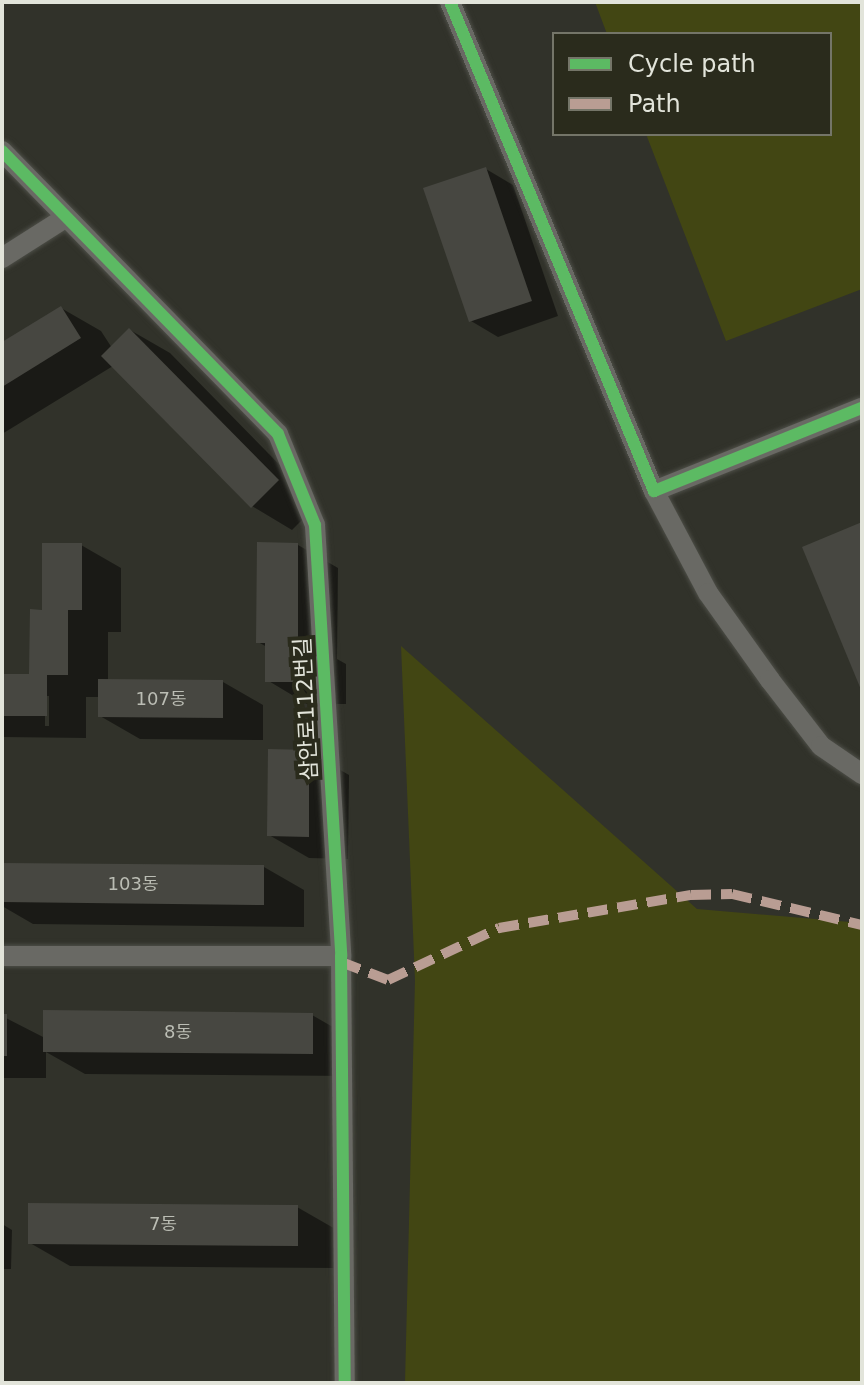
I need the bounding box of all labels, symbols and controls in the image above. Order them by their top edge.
legend [552,32,832,136]
text: Cycle path [628,50,756,78]
text: Path [628,90,681,118]
street label: 삼안로112번길 [289,637,323,781]
house number: 107동 [136,688,186,710]
house number: 103동 [108,873,158,895]
house number: 8동 [164,1021,192,1043]
house number: 7동 [149,1213,177,1235]

